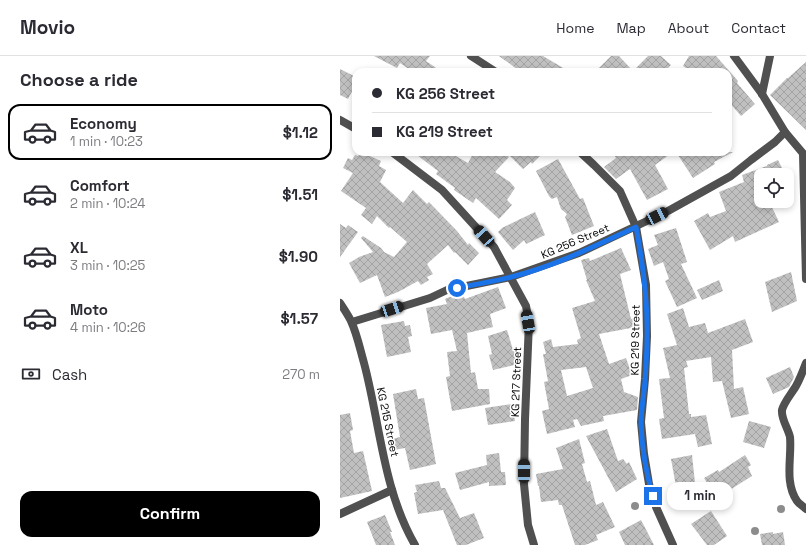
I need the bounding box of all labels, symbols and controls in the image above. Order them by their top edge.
text: Movio [20,15,75,40]
text: Home [556,19,594,37]
text: Map [616,19,646,37]
text: About [668,19,709,37]
text: Contact [731,19,786,37]
text: Choose a ride [20,68,138,91]
text: KG 256 Street [396,84,495,103]
icon: car [22,114,58,150]
text: Economy [70,114,137,133]
text: KG 219 Street [396,122,493,141]
text: $1.12 [283,123,318,142]
text: 1 min · 10:23 [70,133,143,150]
map controls [754,168,794,208]
button: locate [754,168,794,208]
icon: car [22,176,58,212]
text: Comfort [70,176,130,195]
text: $1.51 [282,185,318,204]
text: 2 min · 10:24 [70,195,145,212]
car [644,205,670,227]
street label: KG 256 Street [539,220,611,262]
car [472,223,496,249]
icon: car [22,238,58,274]
text: XL [70,238,88,257]
text: $1.90 [279,247,318,266]
text: 3 min · 10:25 [70,257,145,274]
route start [448,279,466,297]
icon: car [22,300,58,336]
text: Moto [70,300,108,319]
car [379,300,405,318]
street label: KG 219 Street [627,304,643,376]
text: $1.57 [281,309,318,328]
car [520,309,536,335]
text: 4 min · 10:26 [70,319,146,336]
street label: KG 217 Street [508,347,524,417]
icon: cash [20,363,42,385]
text: Cash [52,365,87,384]
text: 270 m [282,366,320,383]
street label: KG 215 Street [374,386,402,458]
car [518,459,530,483]
callout: 1 min [667,482,733,510]
route end [644,487,662,505]
text: 1 min [684,487,716,504]
button: Confirm [20,491,320,537]

